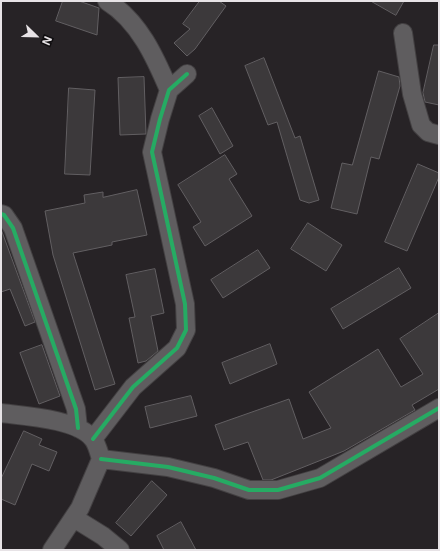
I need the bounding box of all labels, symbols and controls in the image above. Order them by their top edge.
north arrow [16,16,56,56]
text: N [39,34,55,47]

